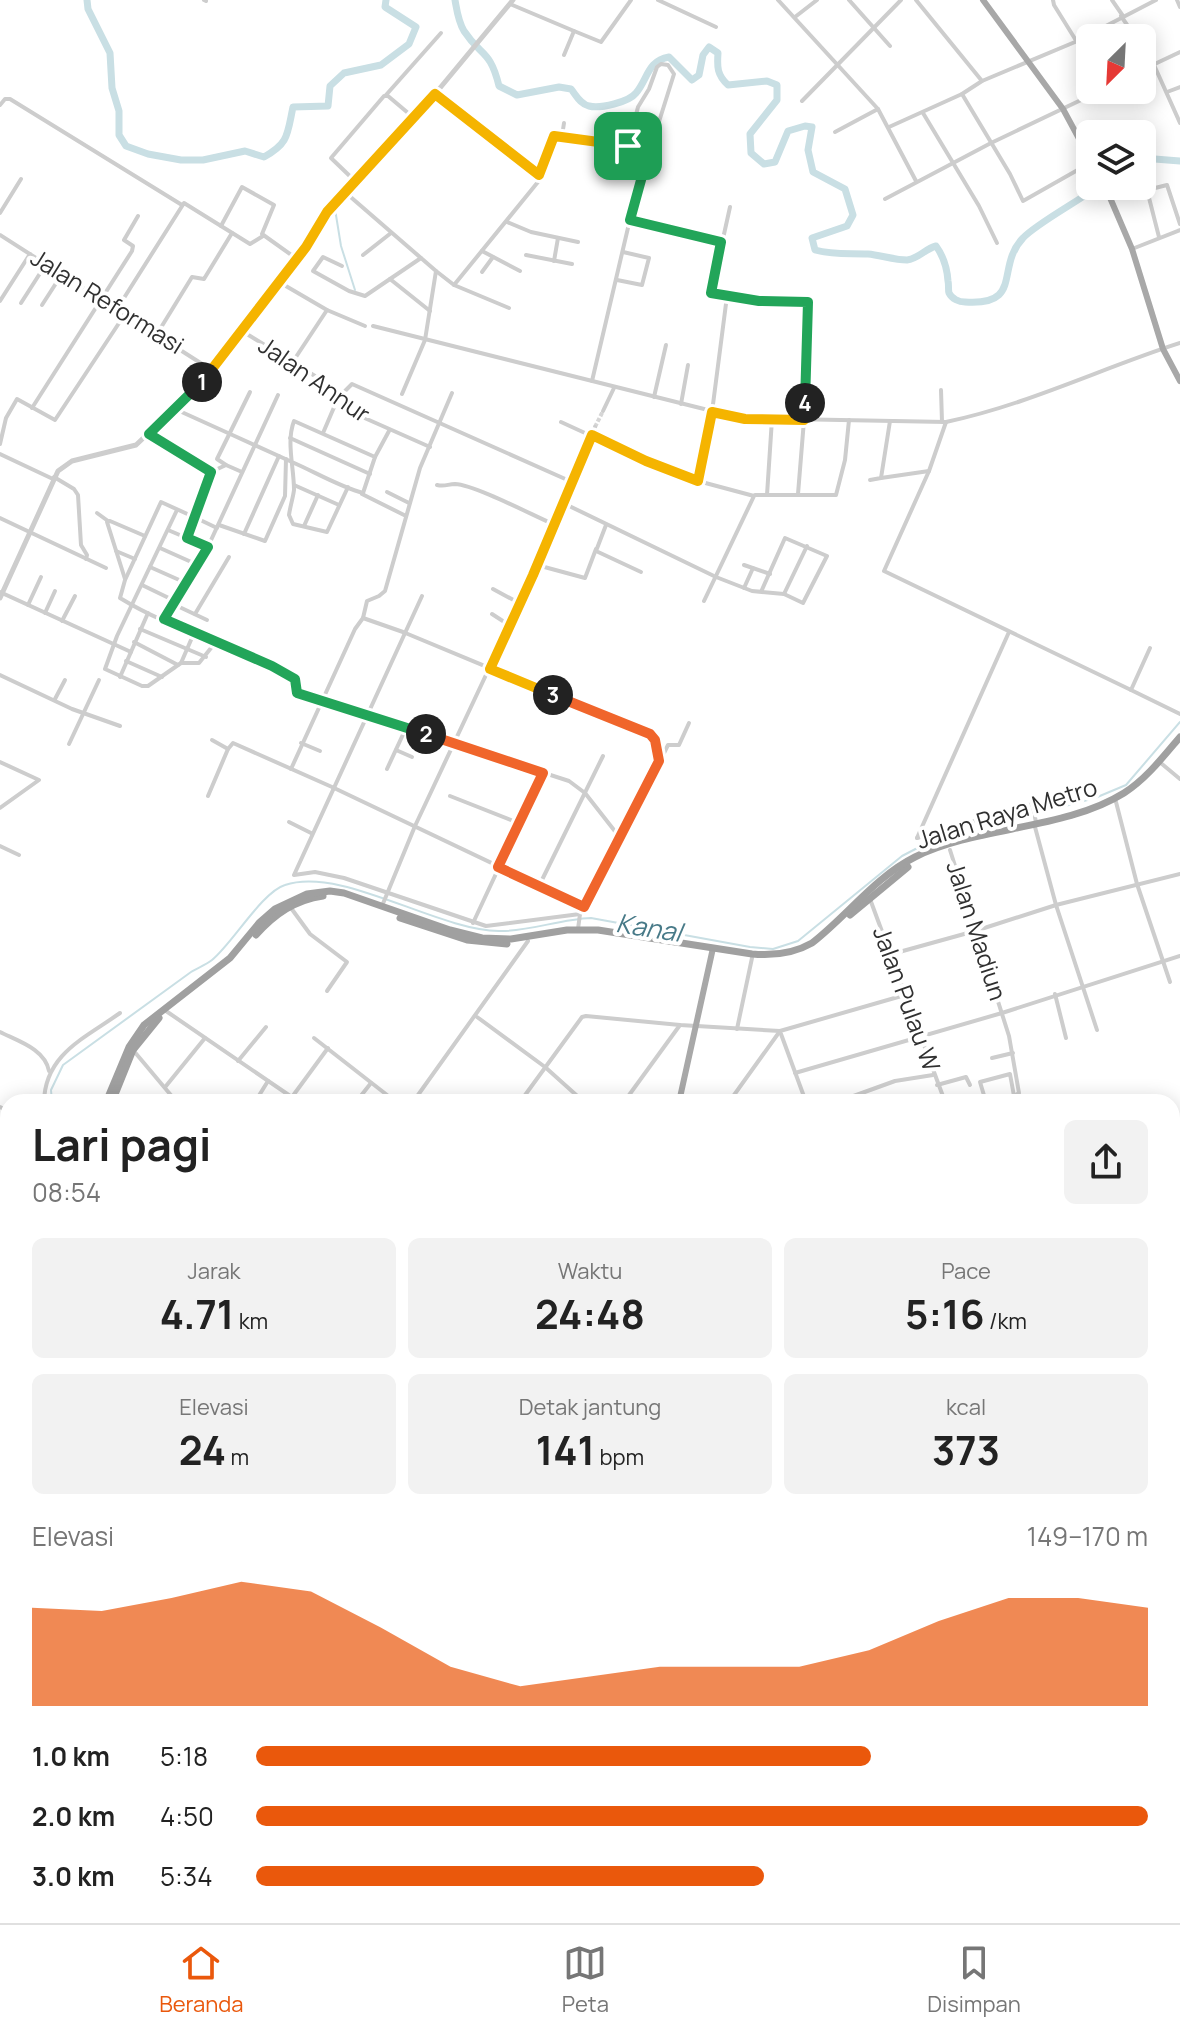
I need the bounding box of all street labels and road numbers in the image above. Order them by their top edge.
street label: Jalan Reformasi [25,241,190,361]
street label: Jalan Annur [253,328,377,430]
street label: Jalan Raya Metro [912,769,1101,856]
street label: Jalan Madiun [939,857,1015,1004]
street label: Jalan Pulau W [866,922,949,1076]

